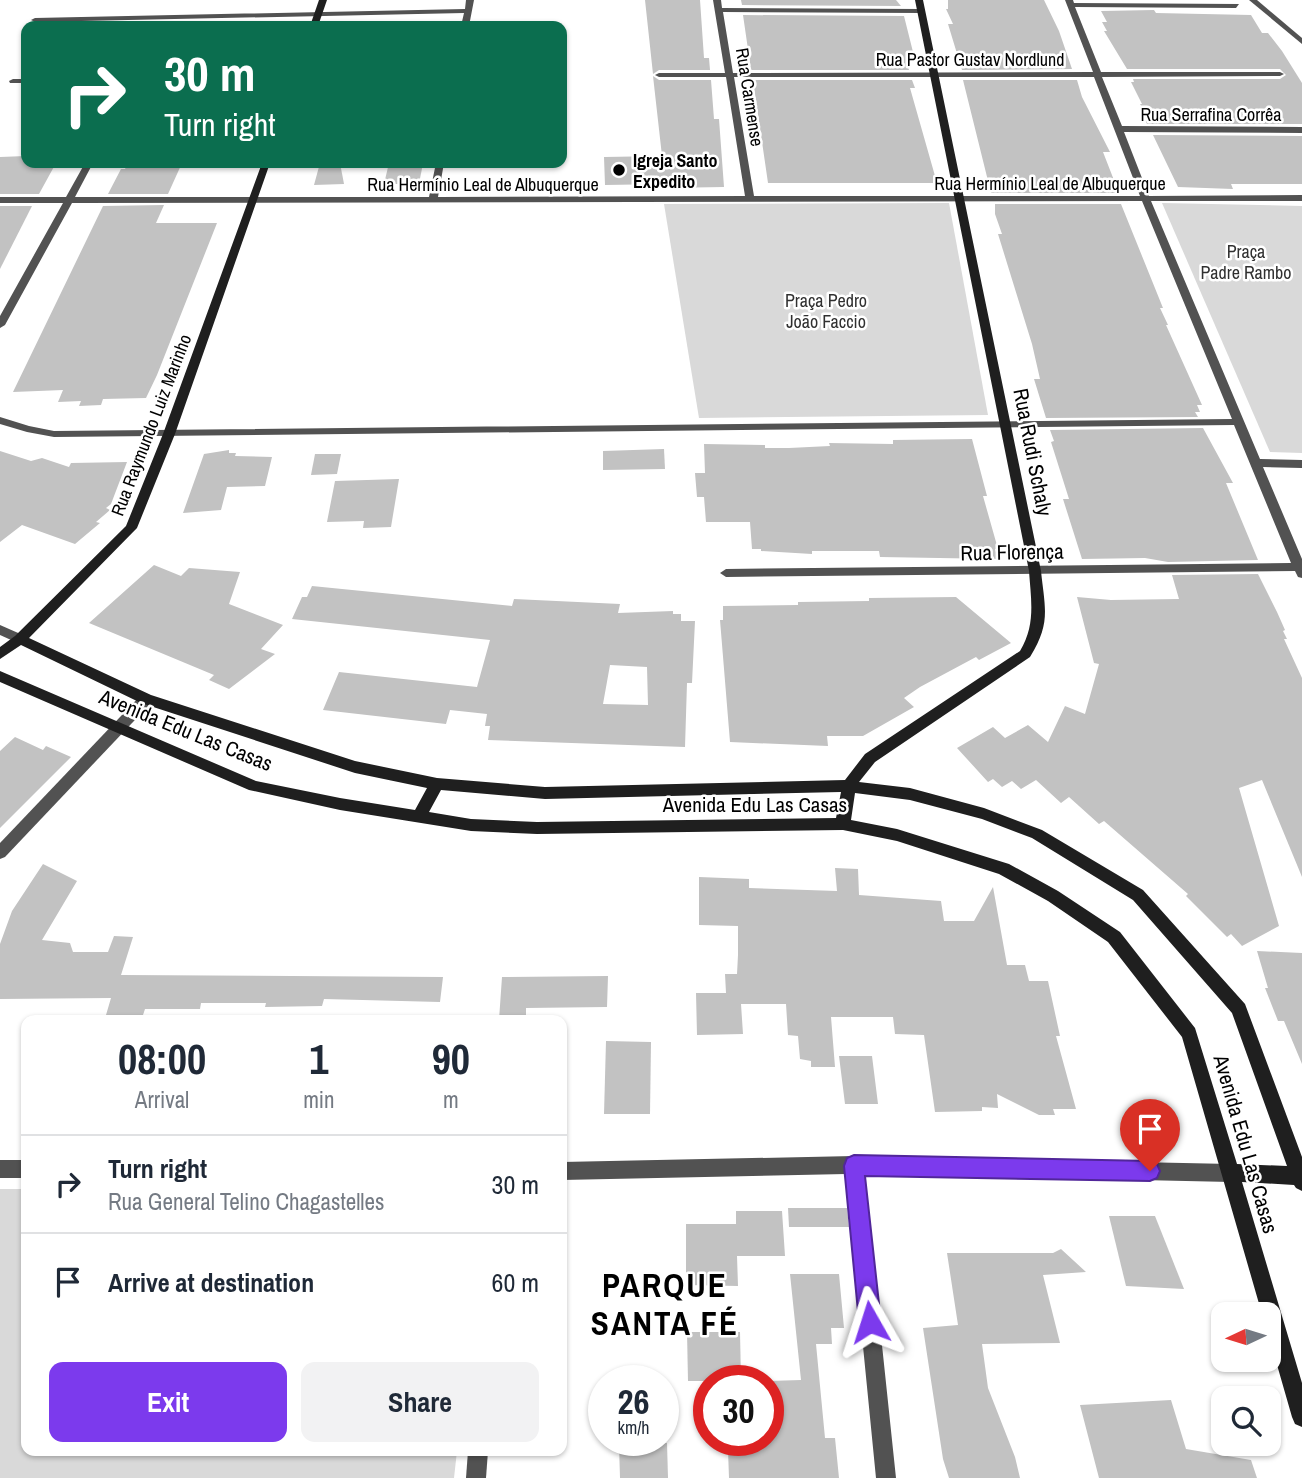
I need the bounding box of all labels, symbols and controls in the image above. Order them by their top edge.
text: 30 m [164,40,256,106]
street label: Rua Carmense [730,46,770,148]
street label: Rua Pastor Gustav Nordlund [876,47,1064,72]
icon: right [49,49,140,140]
street label: Rua Serrafina Corrêa [1140,102,1282,127]
text: Turn right [164,103,276,146]
place label: Igreja Santo Expedito [633,148,718,194]
marker: Igreja Santo Expedito [611,162,627,178]
street label: Rua Hermínio Leal de Albuquerque [934,171,1166,196]
street label: Rua Hermínio Leal de Albuquerque [367,172,599,197]
park label: Praça Padre Rambo [1200,239,1292,285]
park label: Praça Pedro João Faccio [785,288,867,334]
street label: Rua Raymundo Luiz Marinho [105,331,197,519]
street label: Rua Rudi Schaly [1006,386,1060,519]
street label: Rua Florença [960,537,1064,567]
street label: Avenida Edu Las Casas [94,682,277,778]
street label: Avenida Edu Las Casas [662,790,847,819]
text: 08:00 [118,1031,206,1087]
text: 1 [309,1031,328,1087]
text: 90 [432,1031,470,1087]
street label: Avenida Edu Las Casas [1206,1050,1285,1237]
text: Arrival [135,1084,189,1115]
text: min [303,1084,335,1115]
text: m [443,1084,459,1115]
pin [1120,1099,1180,1171]
icon: arrive [1131,1110,1169,1148]
text: Turn right [108,1151,207,1186]
icon: right [49,1165,87,1203]
text: 30 m [492,1167,539,1202]
text: Rua General Telino Chagastelles [108,1186,384,1217]
icon: arrive [49,1263,87,1301]
district label: PARQUE SANTA FÉ [591,1263,739,1345]
text: Arrive at destination [108,1265,314,1300]
text: 60 m [492,1265,539,1300]
position arrow [833,1285,907,1359]
north arrow [1211,1302,1281,1372]
map controls [1211,1302,1281,1456]
button: Exit [49,1362,287,1442]
button: Share [301,1362,539,1442]
speed limit sign: 30 [693,1365,784,1456]
text: 26 [618,1378,649,1425]
button: search [1211,1386,1281,1456]
text: km/h [618,1415,650,1440]

